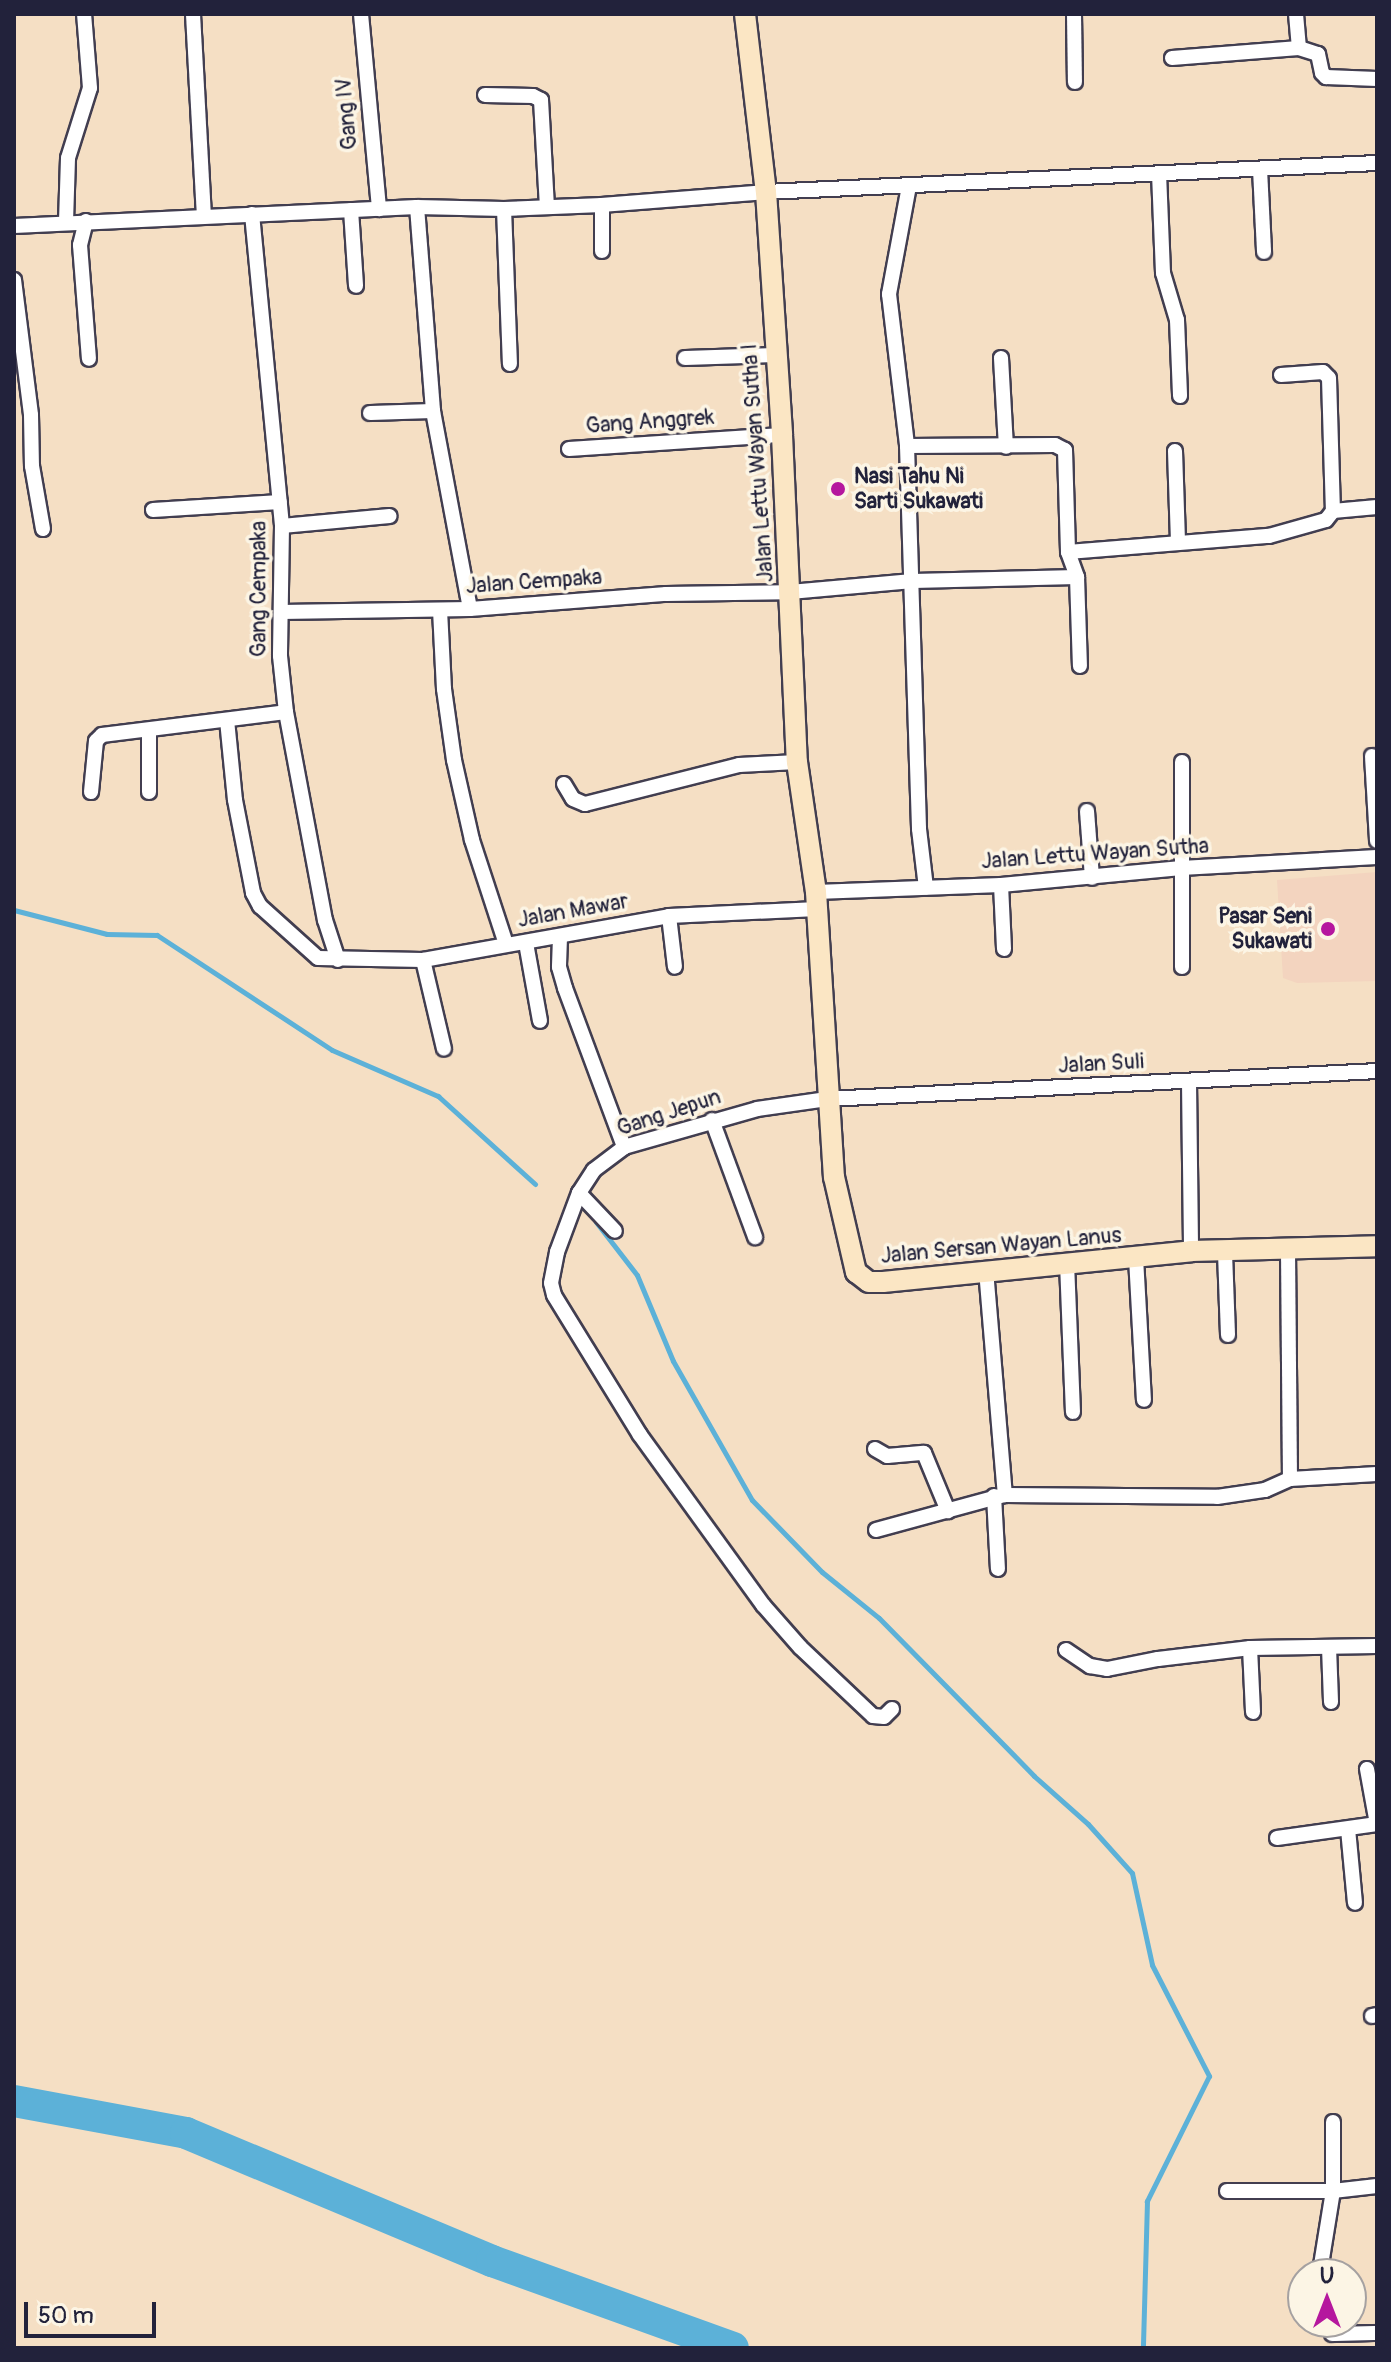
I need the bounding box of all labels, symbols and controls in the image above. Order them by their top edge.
street label: Gang IV [331,77,363,151]
street label: Jalan Lettu Wayan Sutha I [736,343,780,583]
street label: Gang Anggrek [585,404,715,440]
place label: Nasi Tahu Ni Sarti Sukawati [854,463,983,514]
marker: Nasi Tahu Ni Sarti Sukawati [829,480,847,498]
street label: Gang Cempaka [246,521,272,657]
street label: Jalan Cempaka [465,564,603,600]
street label: Jalan Lettu Wayan Sutha [980,833,1210,875]
street label: Jalan Mawar [516,888,630,934]
place label: Pasar Seni Sukawati [1218,903,1312,954]
marker: Pasar Seni Sukawati [1319,920,1337,938]
street label: Jalan Suli [1057,1049,1145,1079]
street label: Gang Jepun [614,1084,724,1142]
street label: Jalan Sersan Wayan Lanus [880,1222,1122,1270]
north arrow [1287,2258,1367,2338]
text: U [1320,2262,1334,2290]
scale bar [28,2286,160,2336]
text: 50 m [38,2301,94,2330]

